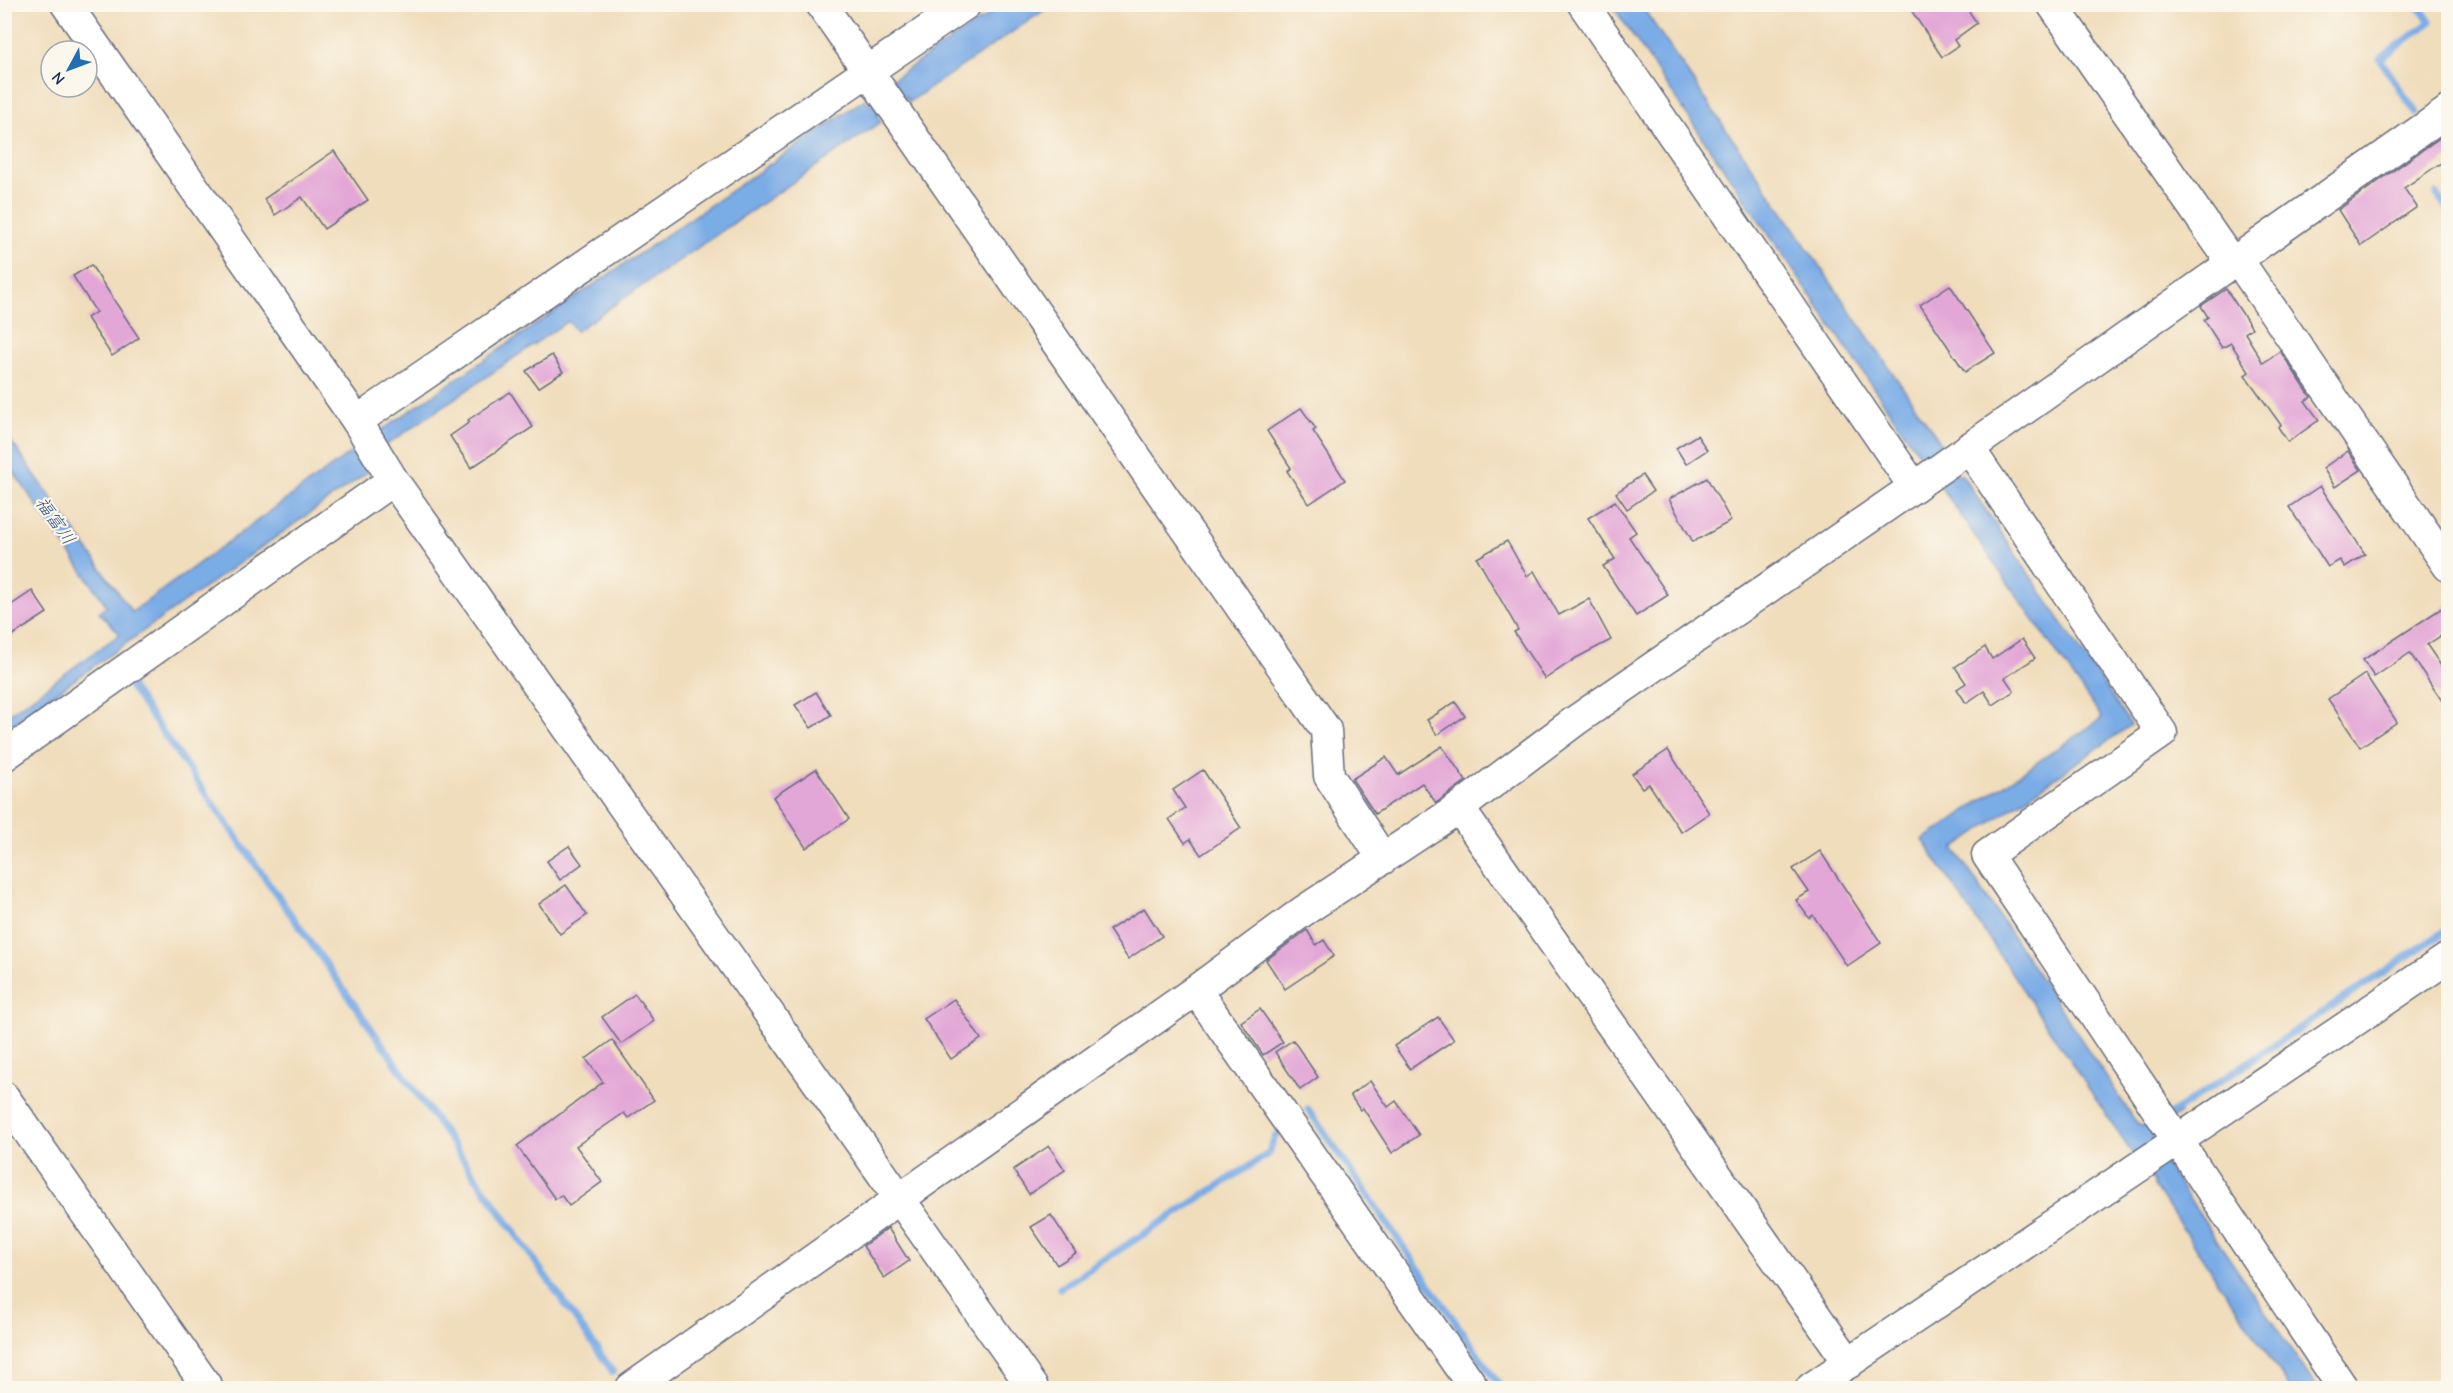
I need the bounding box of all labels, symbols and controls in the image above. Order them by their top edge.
north arrow [39,39,99,99]
text: N [48,68,69,88]
water label: 福富川 [31,493,79,549]

